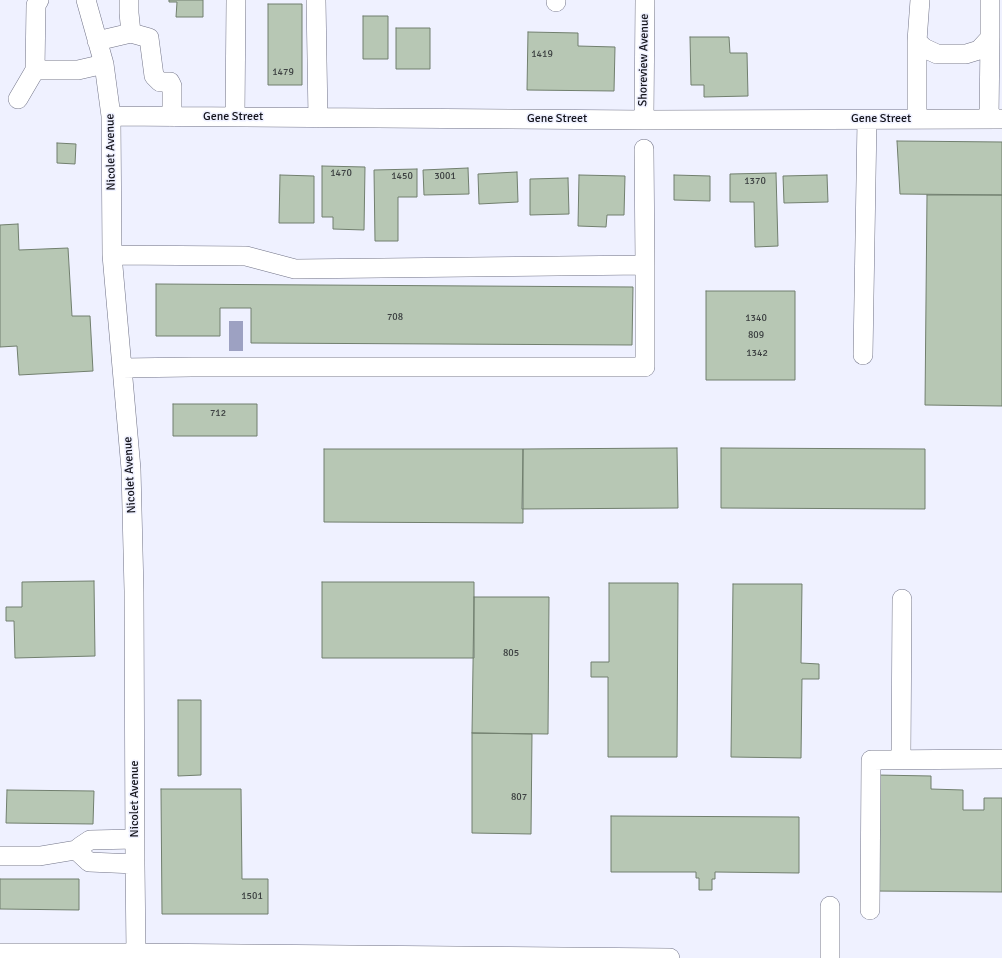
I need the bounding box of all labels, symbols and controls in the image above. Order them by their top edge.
street label: Shoreview Avenue [636,14,652,106]
house number: 1419 [531,48,553,60]
house number: 1479 [272,66,294,78]
street label: Gene Street [203,110,263,124]
street label: Gene Street [527,112,587,126]
street label: Gene Street [851,112,911,126]
street label: Nicolet Avenue [103,113,119,191]
house number: 1470 [330,167,352,179]
house number: 1450 [391,170,413,182]
house number: 3001 [434,170,456,182]
house number: 1370 [744,175,766,187]
house number: 708 [387,311,403,323]
house number: 1340 [745,312,767,324]
house number: 809 [748,329,764,341]
house number: 1342 [746,347,768,359]
house number: 712 [210,407,226,419]
street label: Nicolet Avenue [121,436,139,514]
house number: 805 [503,647,519,659]
street label: Nicolet Avenue [128,760,142,838]
house number: 807 [511,791,527,803]
house number: 1501 [241,890,263,902]

